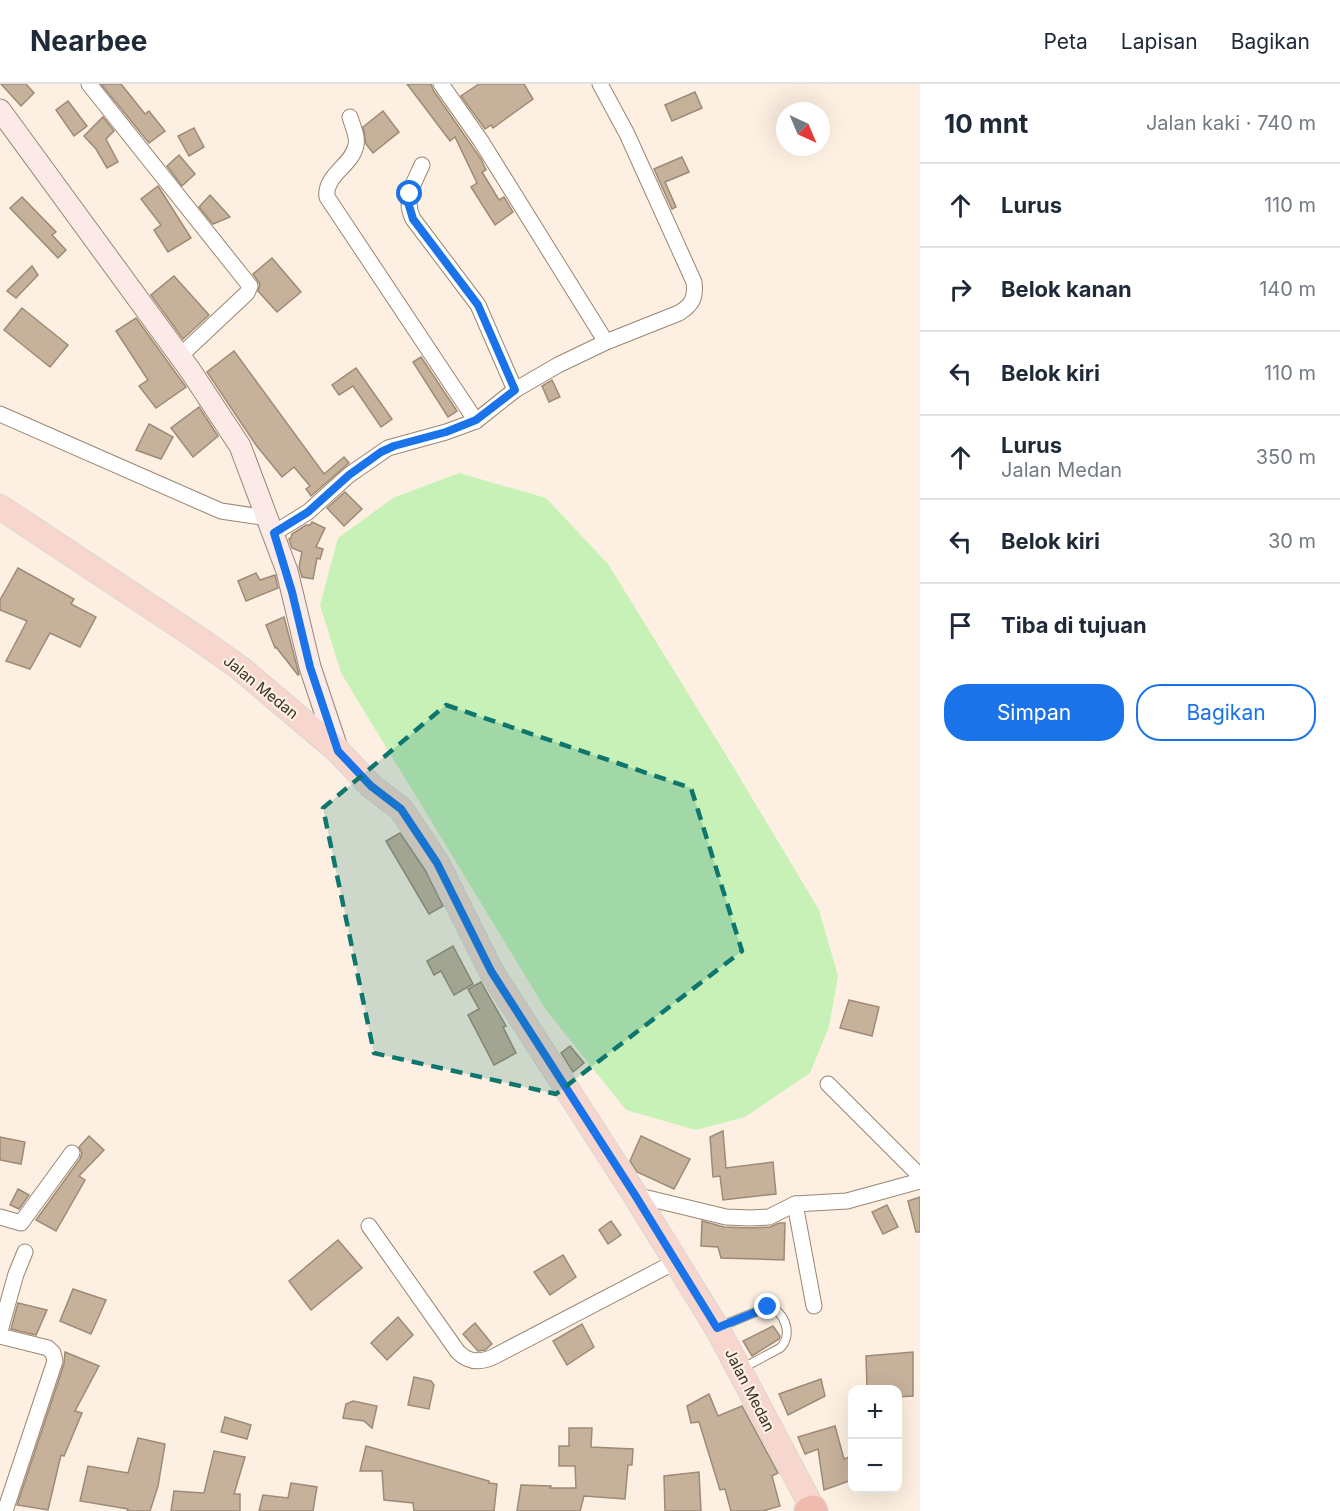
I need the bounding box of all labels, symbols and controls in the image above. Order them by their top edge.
text: Nearbee [30,24,147,58]
text: Peta [1044,29,1088,54]
text: Lapisan [1121,29,1198,54]
text: Bagikan [1231,29,1310,54]
north arrow [776,102,830,156]
text: 10 mnt [944,108,1028,139]
text: Jalan kaki · 740 m [1146,111,1316,135]
route start [396,180,422,206]
icon: ahead [944,189,977,222]
text: Lurus [1001,192,1062,218]
text: 110 m [1264,193,1316,217]
icon: right [944,273,977,306]
text: Belok kanan [1001,276,1132,302]
text: 140 m [1259,277,1316,301]
icon: left [944,357,977,390]
text: Belok kiri [1001,360,1100,386]
text: 110 m [1264,361,1316,385]
text: Lurus [1001,432,1062,458]
icon: ahead [944,441,977,474]
text: 350 m [1256,445,1316,469]
text: Jalan Medan [1001,458,1122,482]
icon: left [944,525,977,558]
text: Belok kiri [1001,528,1100,554]
text: 30 m [1268,529,1316,553]
icon: arrive [944,609,977,642]
text: Tiba di tujuan [1001,612,1147,638]
street label: Jalan Medan [220,651,302,723]
button: Simpan [944,684,1124,741]
button: Bagikan [1136,684,1316,741]
route end [754,1293,780,1319]
street label: Jalan Medan [721,1345,779,1435]
map controls [848,1385,902,1493]
button: + [848,1385,902,1439]
button: − [848,1439,902,1493]

